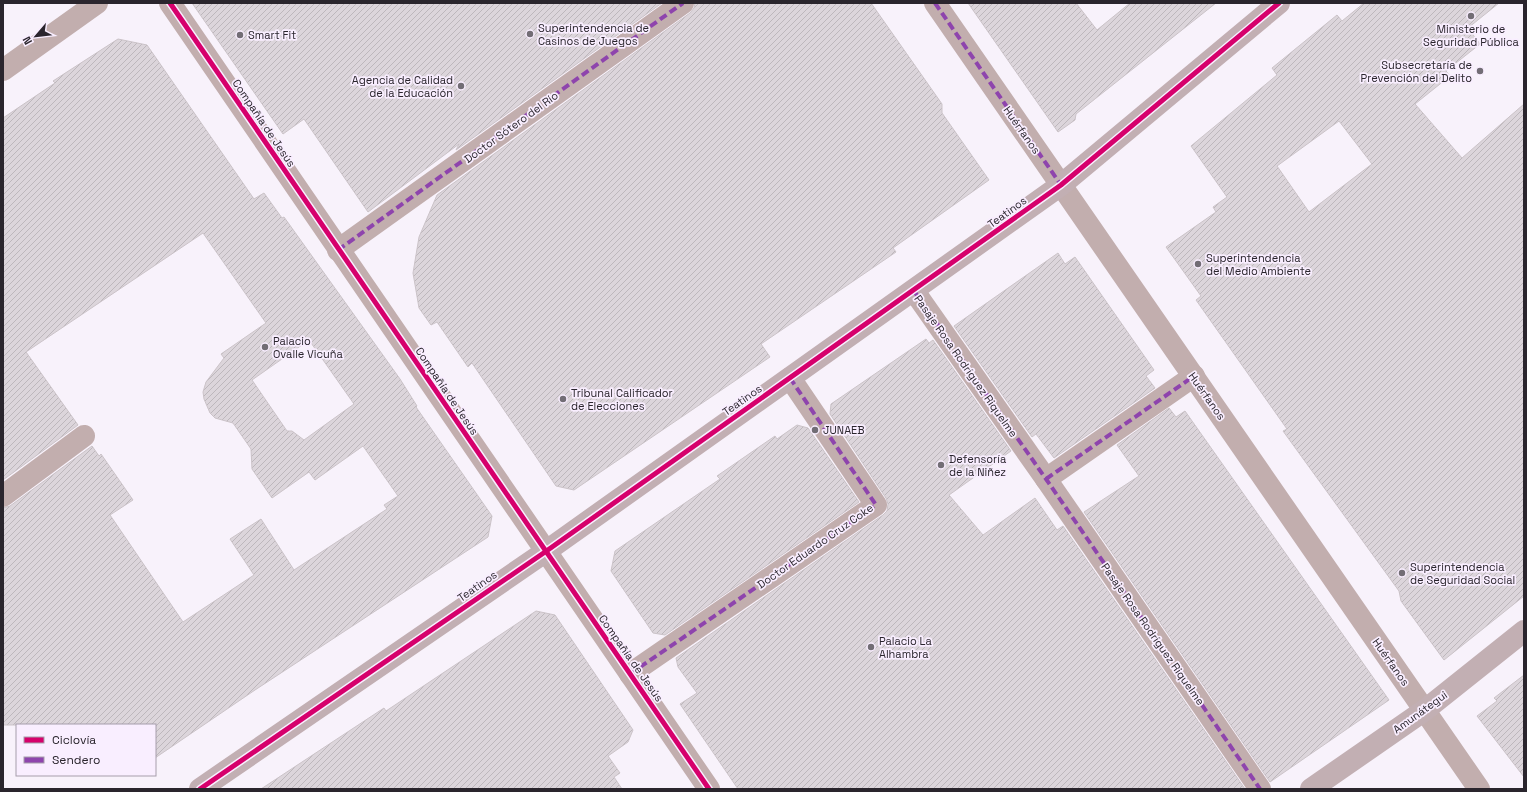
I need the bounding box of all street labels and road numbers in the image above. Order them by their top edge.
street label: Compañía de Jesús [229,76,299,170]
street label: Doctor Sótero del Río [461,88,561,166]
street label: Huérfanos [1000,103,1044,157]
street label: Teatinos [985,193,1029,231]
street label: Pasaje Rosa Rodríguez Riquelme [911,292,1021,440]
street label: Compañía de Jesús [412,344,482,438]
street label: Huérfanos [1185,369,1229,423]
street label: Teatinos [720,381,765,419]
street label: Doctor Eduardo Cruz Coke [754,501,876,591]
street label: Pasaje Rosa Rodríguez Riquelme [1098,560,1208,708]
street label: Teatinos [455,567,500,605]
street label: Compañía de Jesús [596,612,666,704]
street label: Huérfanos [1369,635,1413,689]
street label: Amunátegui [1390,687,1450,736]

